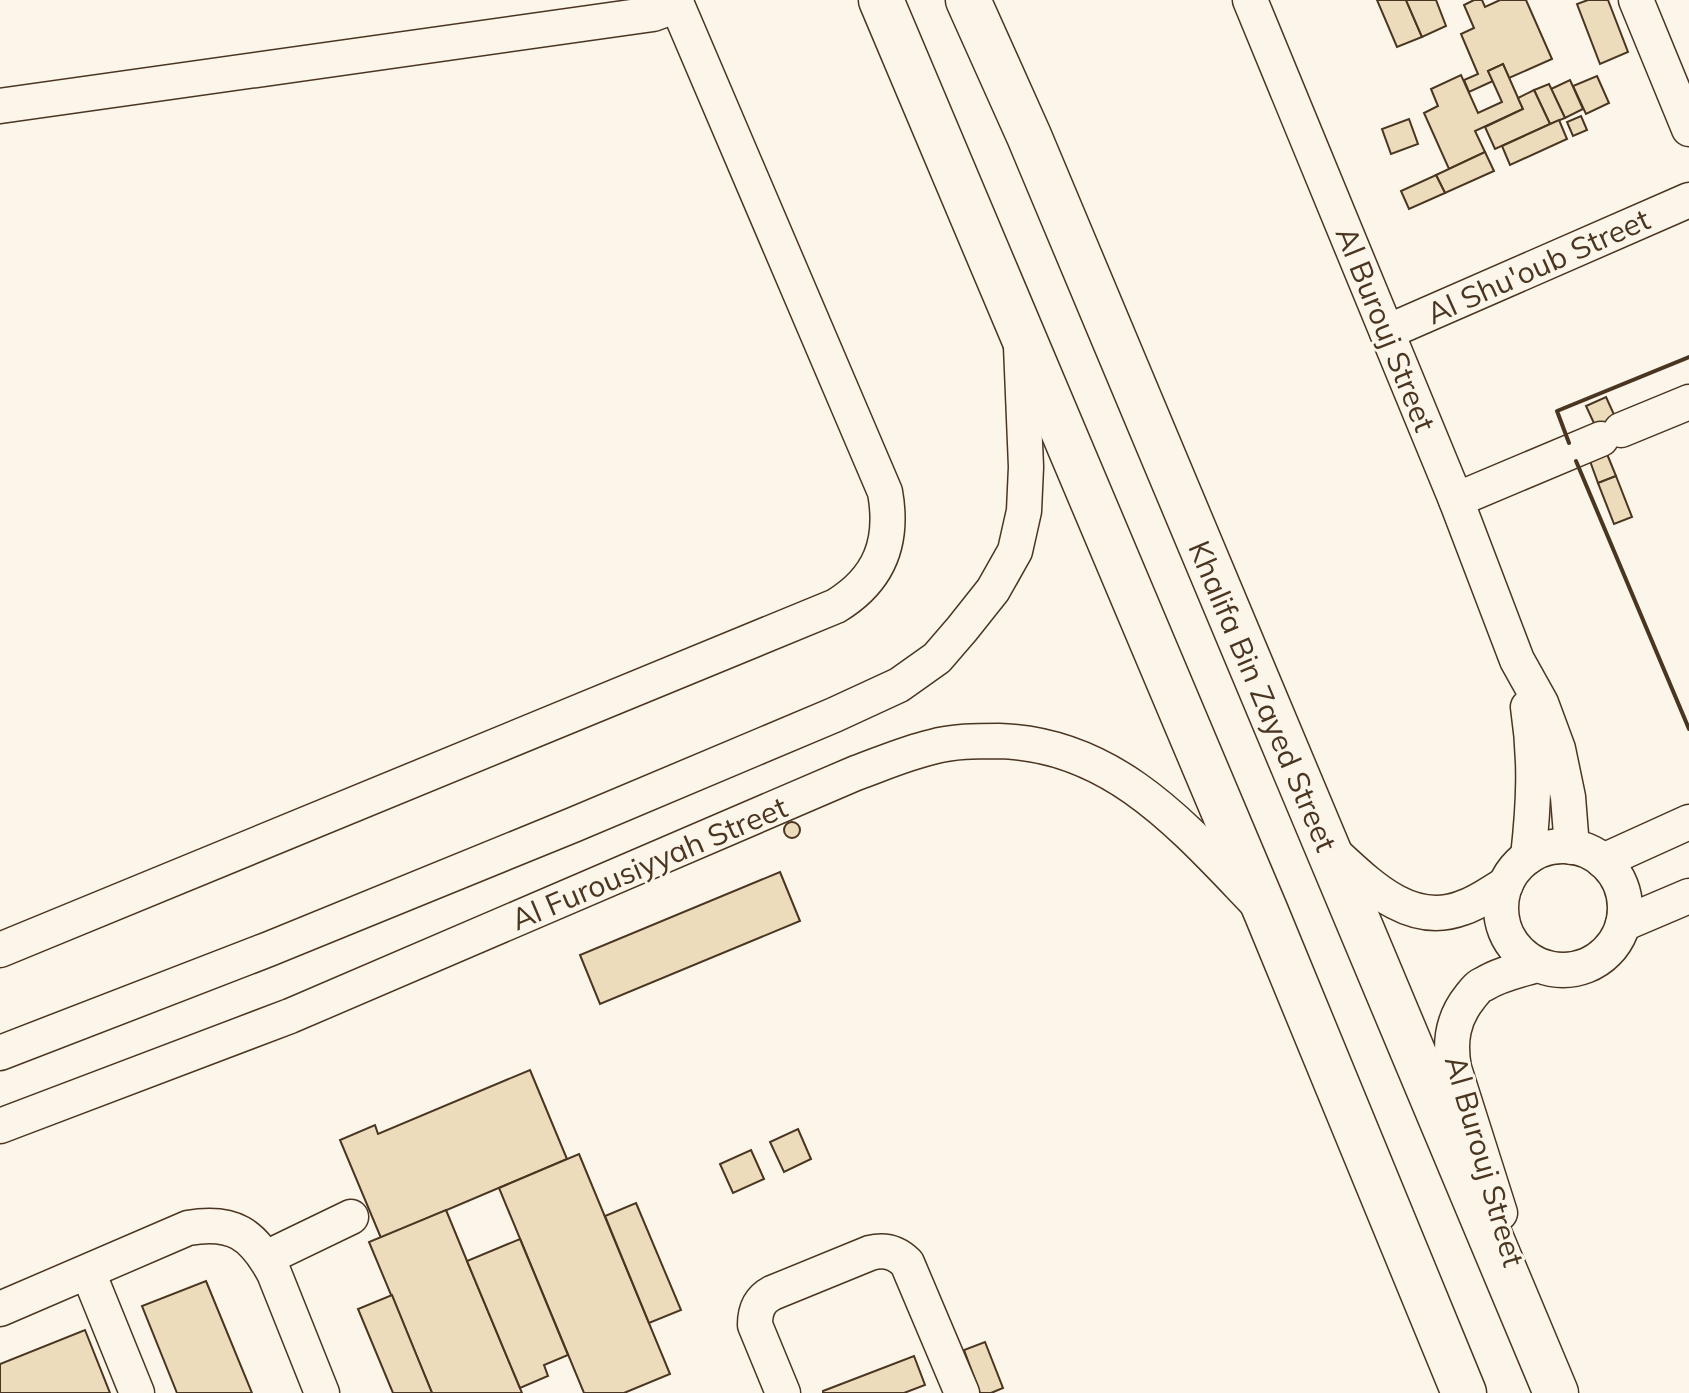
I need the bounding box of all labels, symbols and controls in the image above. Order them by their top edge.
street label: Al Shu'oub Street [1420,200,1656,332]
street label: Al Burouj Street [1328,221,1444,437]
street label: Khalifa Bin Zayed Street [1180,535,1346,857]
street label: Al Furousiyyah Street [505,788,793,938]
street label: Al Burouj Street [1437,1051,1533,1271]

